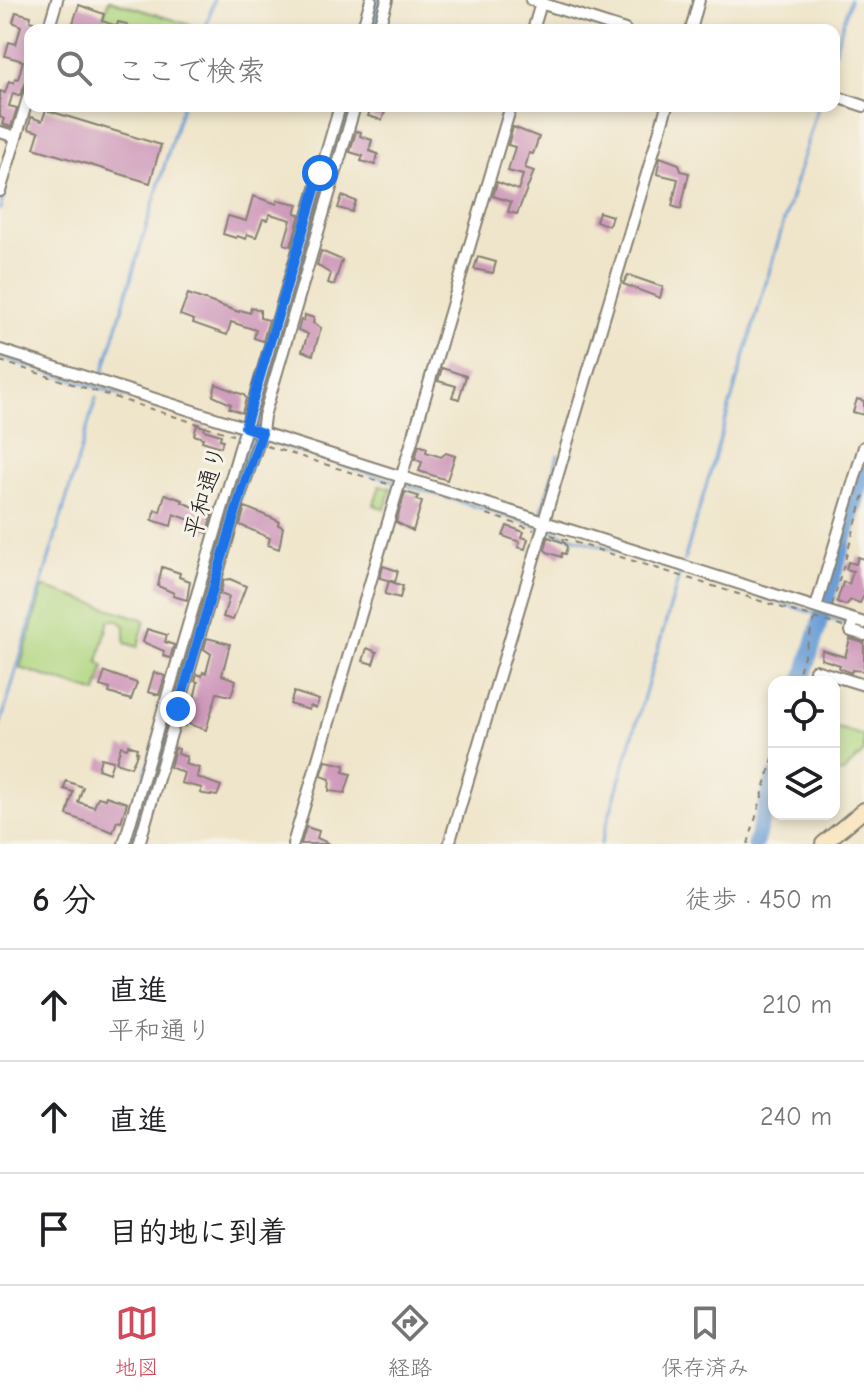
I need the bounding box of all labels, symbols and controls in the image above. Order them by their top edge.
search box [24,24,840,112]
icon: search [52,46,96,90]
text: ここで検索 [116,54,266,89]
route start [302,155,338,191]
street label: 平和通り [178,442,232,542]
map controls [768,676,840,820]
button: locate [768,676,840,748]
route end [160,691,196,727]
button: layers [768,748,840,820]
text: 6 分 [32,880,96,920]
text: 徒歩 · 450 m [685,885,832,915]
text: 直進 [108,973,168,1008]
icon: ahead [32,983,76,1027]
text: 210 m [762,990,832,1020]
text: 平和通り [108,1016,212,1046]
icon: ahead [32,1095,76,1139]
text: 240 m [760,1102,832,1132]
text: 直進 [108,1103,168,1138]
icon: arrive [32,1207,76,1251]
text: 目的地に到着 [108,1215,288,1250]
tab: 地図 [115,1301,159,1381]
tab: 経路 [388,1301,432,1381]
tab: 保存済み [661,1301,749,1381]

